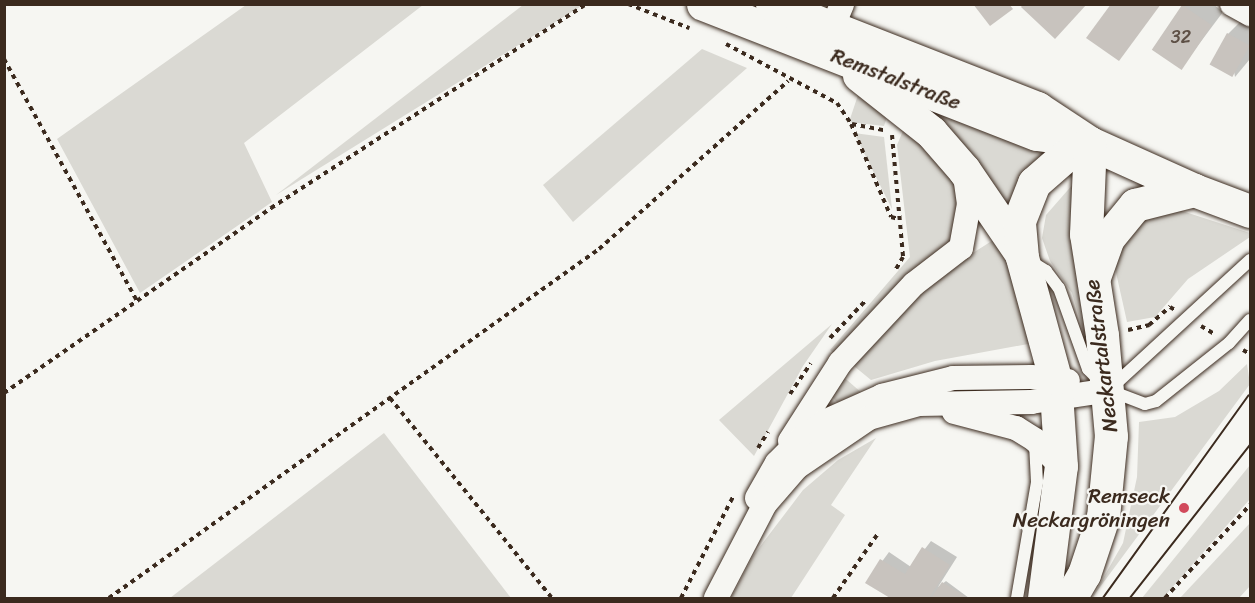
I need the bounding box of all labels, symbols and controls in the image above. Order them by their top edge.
house number: 32 [1171,26,1191,48]
street label: Remstalstraße [828,43,964,115]
street label: Neckartalstraße [1079,278,1123,434]
place label: Remseck Neckargröningen [1013,483,1170,533]
marker: Remseck Neckargröningen [1175,499,1193,517]

